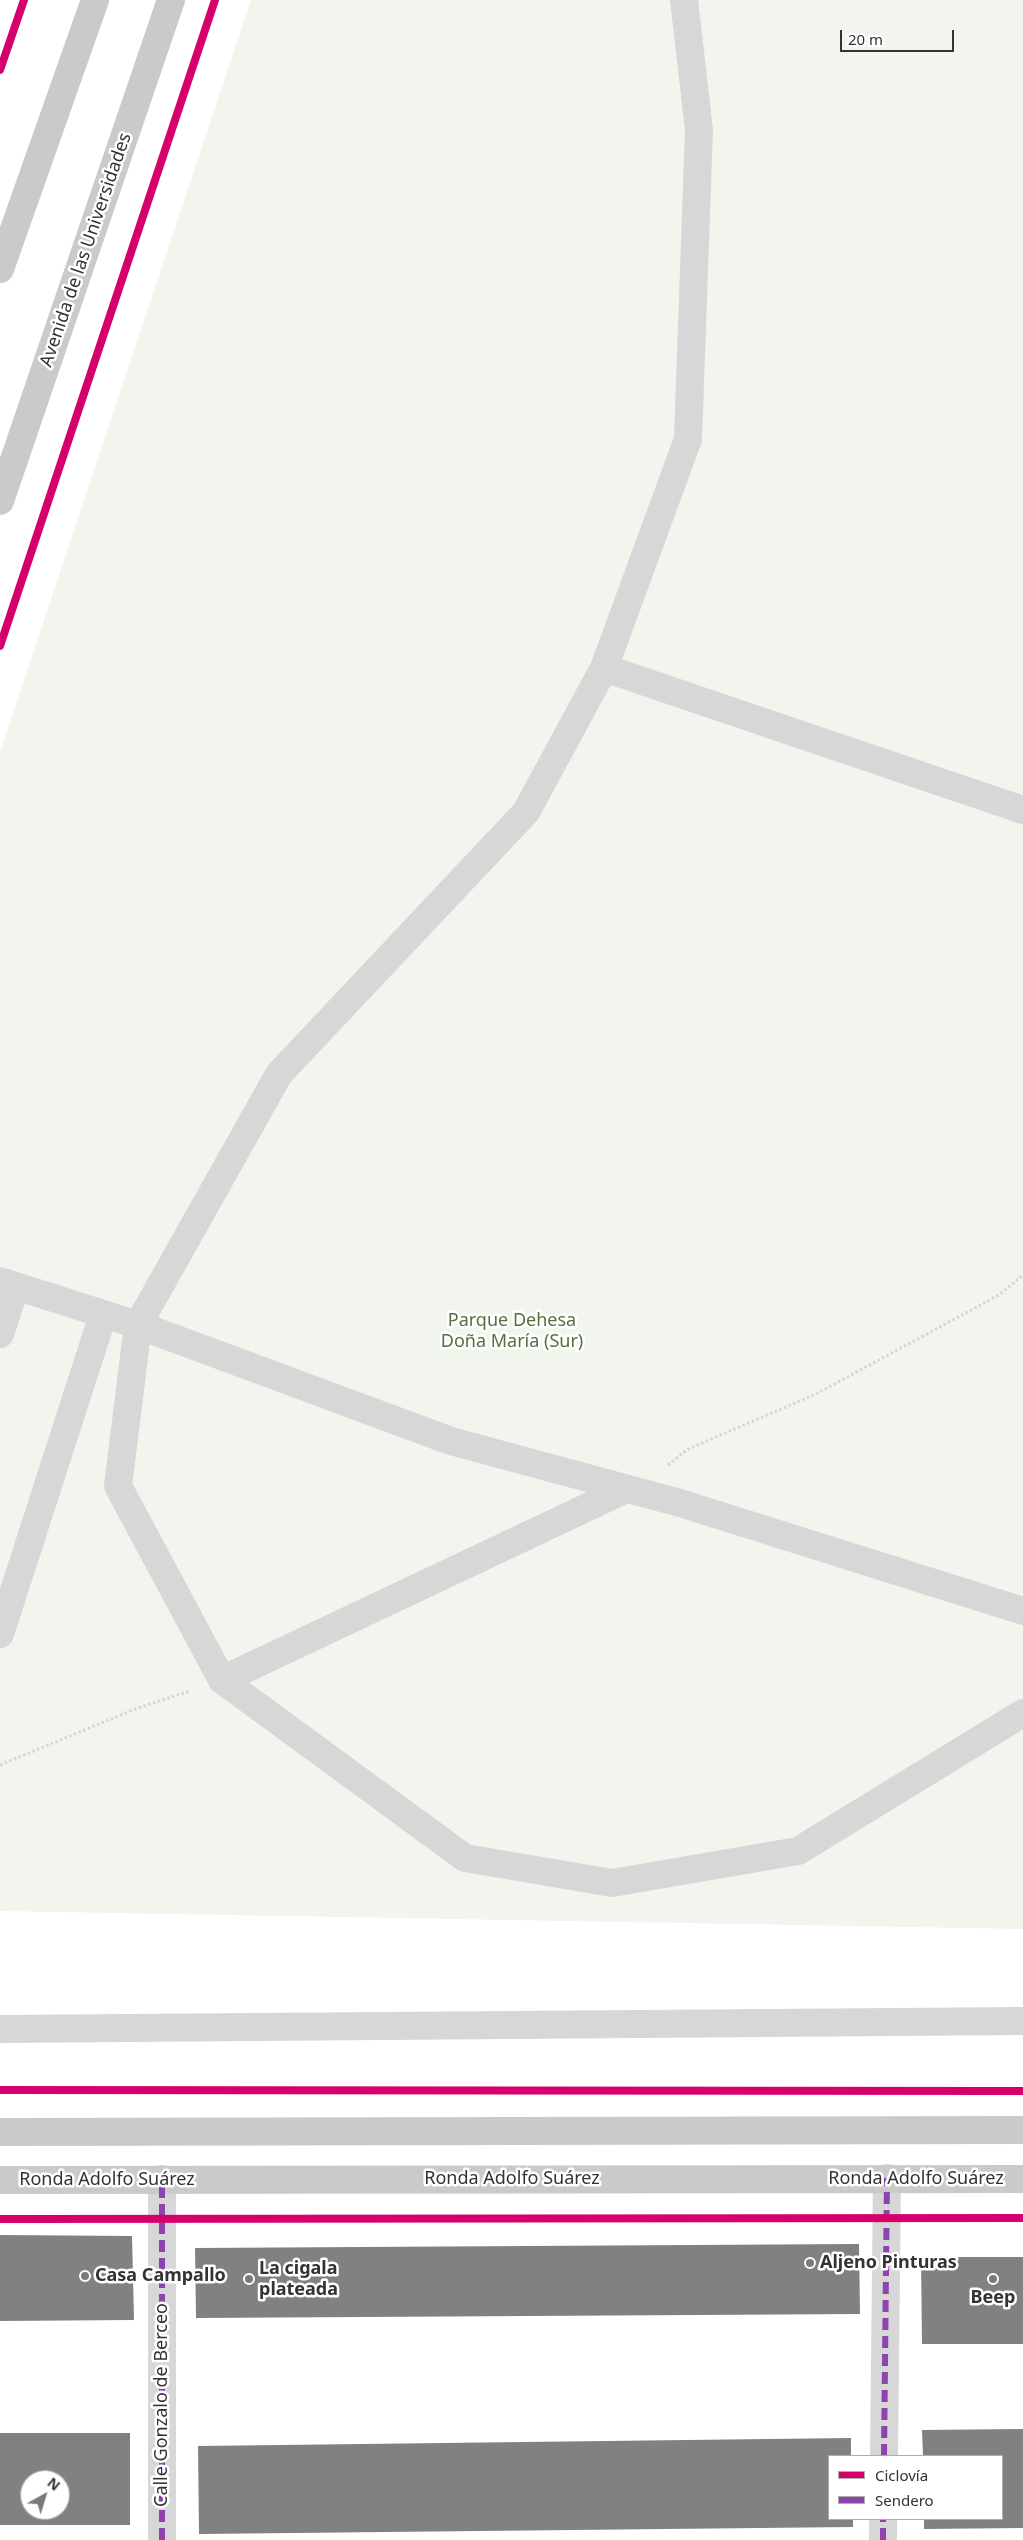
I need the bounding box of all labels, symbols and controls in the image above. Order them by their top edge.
scale bar [843,20,957,52]
text: 20 m [848,29,883,49]
street label: Avenida de las Universidades [36,130,136,370]
park label: Parque Dehesa Doña María (Sur) [441,1310,583,1352]
street label: Ronda Adolfo Suárez [424,2168,600,2190]
street label: Ronda Adolfo Suárez [828,2168,1004,2190]
street label: Ronda Adolfo Suárez [19,2169,195,2191]
place label: Aljeno Pinturas [820,2252,957,2274]
marker: Aljeno Pinturas [804,2257,816,2269]
place label: La cigala plateada [259,2258,338,2300]
place label: Casa Campallo [95,2265,226,2287]
marker: Casa Campallo [79,2270,91,2282]
marker: La cigala plateada [243,2273,255,2285]
marker: Beep [987,2273,999,2285]
place label: Beep [971,2287,1015,2309]
street label: Calle Gonzalo de Berceo [151,2303,173,2507]
legend [828,2455,1003,2520]
text: Ciclovía [875,2465,928,2485]
north arrow [20,2470,70,2520]
text: N [44,2473,65,2495]
text: Sendero [875,2490,934,2510]

